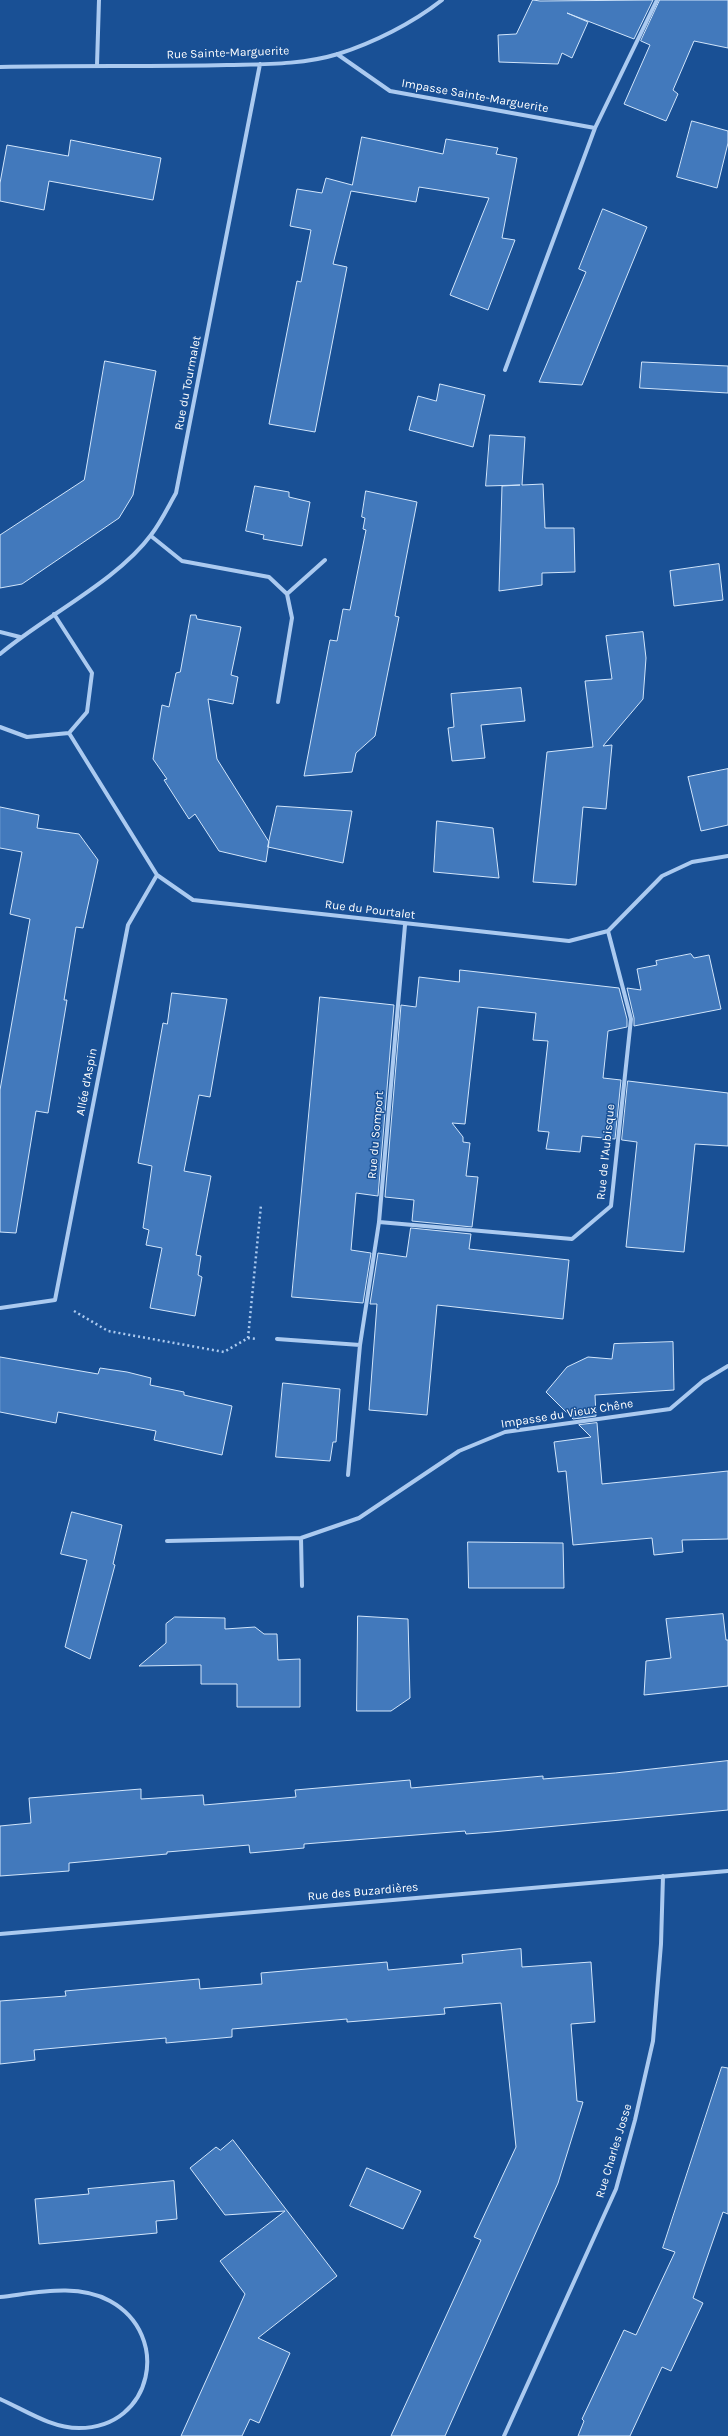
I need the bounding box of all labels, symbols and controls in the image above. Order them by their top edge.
street label: Rue Sainte-Marguerite [166,44,290,62]
street label: Impasse Sainte-Marguerite [400,76,550,116]
street label: Rue du Tourmalet [172,335,204,431]
street label: Rue du Pourtalet [324,897,416,923]
street label: Allée d'Aspin [73,1047,101,1117]
street label: Rue du Somport [365,1090,387,1180]
street label: Rue de l'Aubisque [594,1103,618,1201]
street label: Impasse du Vieux Chêne [500,1396,634,1432]
street label: Rue des Buzardières [307,1880,419,1904]
street label: Rue Charles Josse [593,2102,635,2200]

